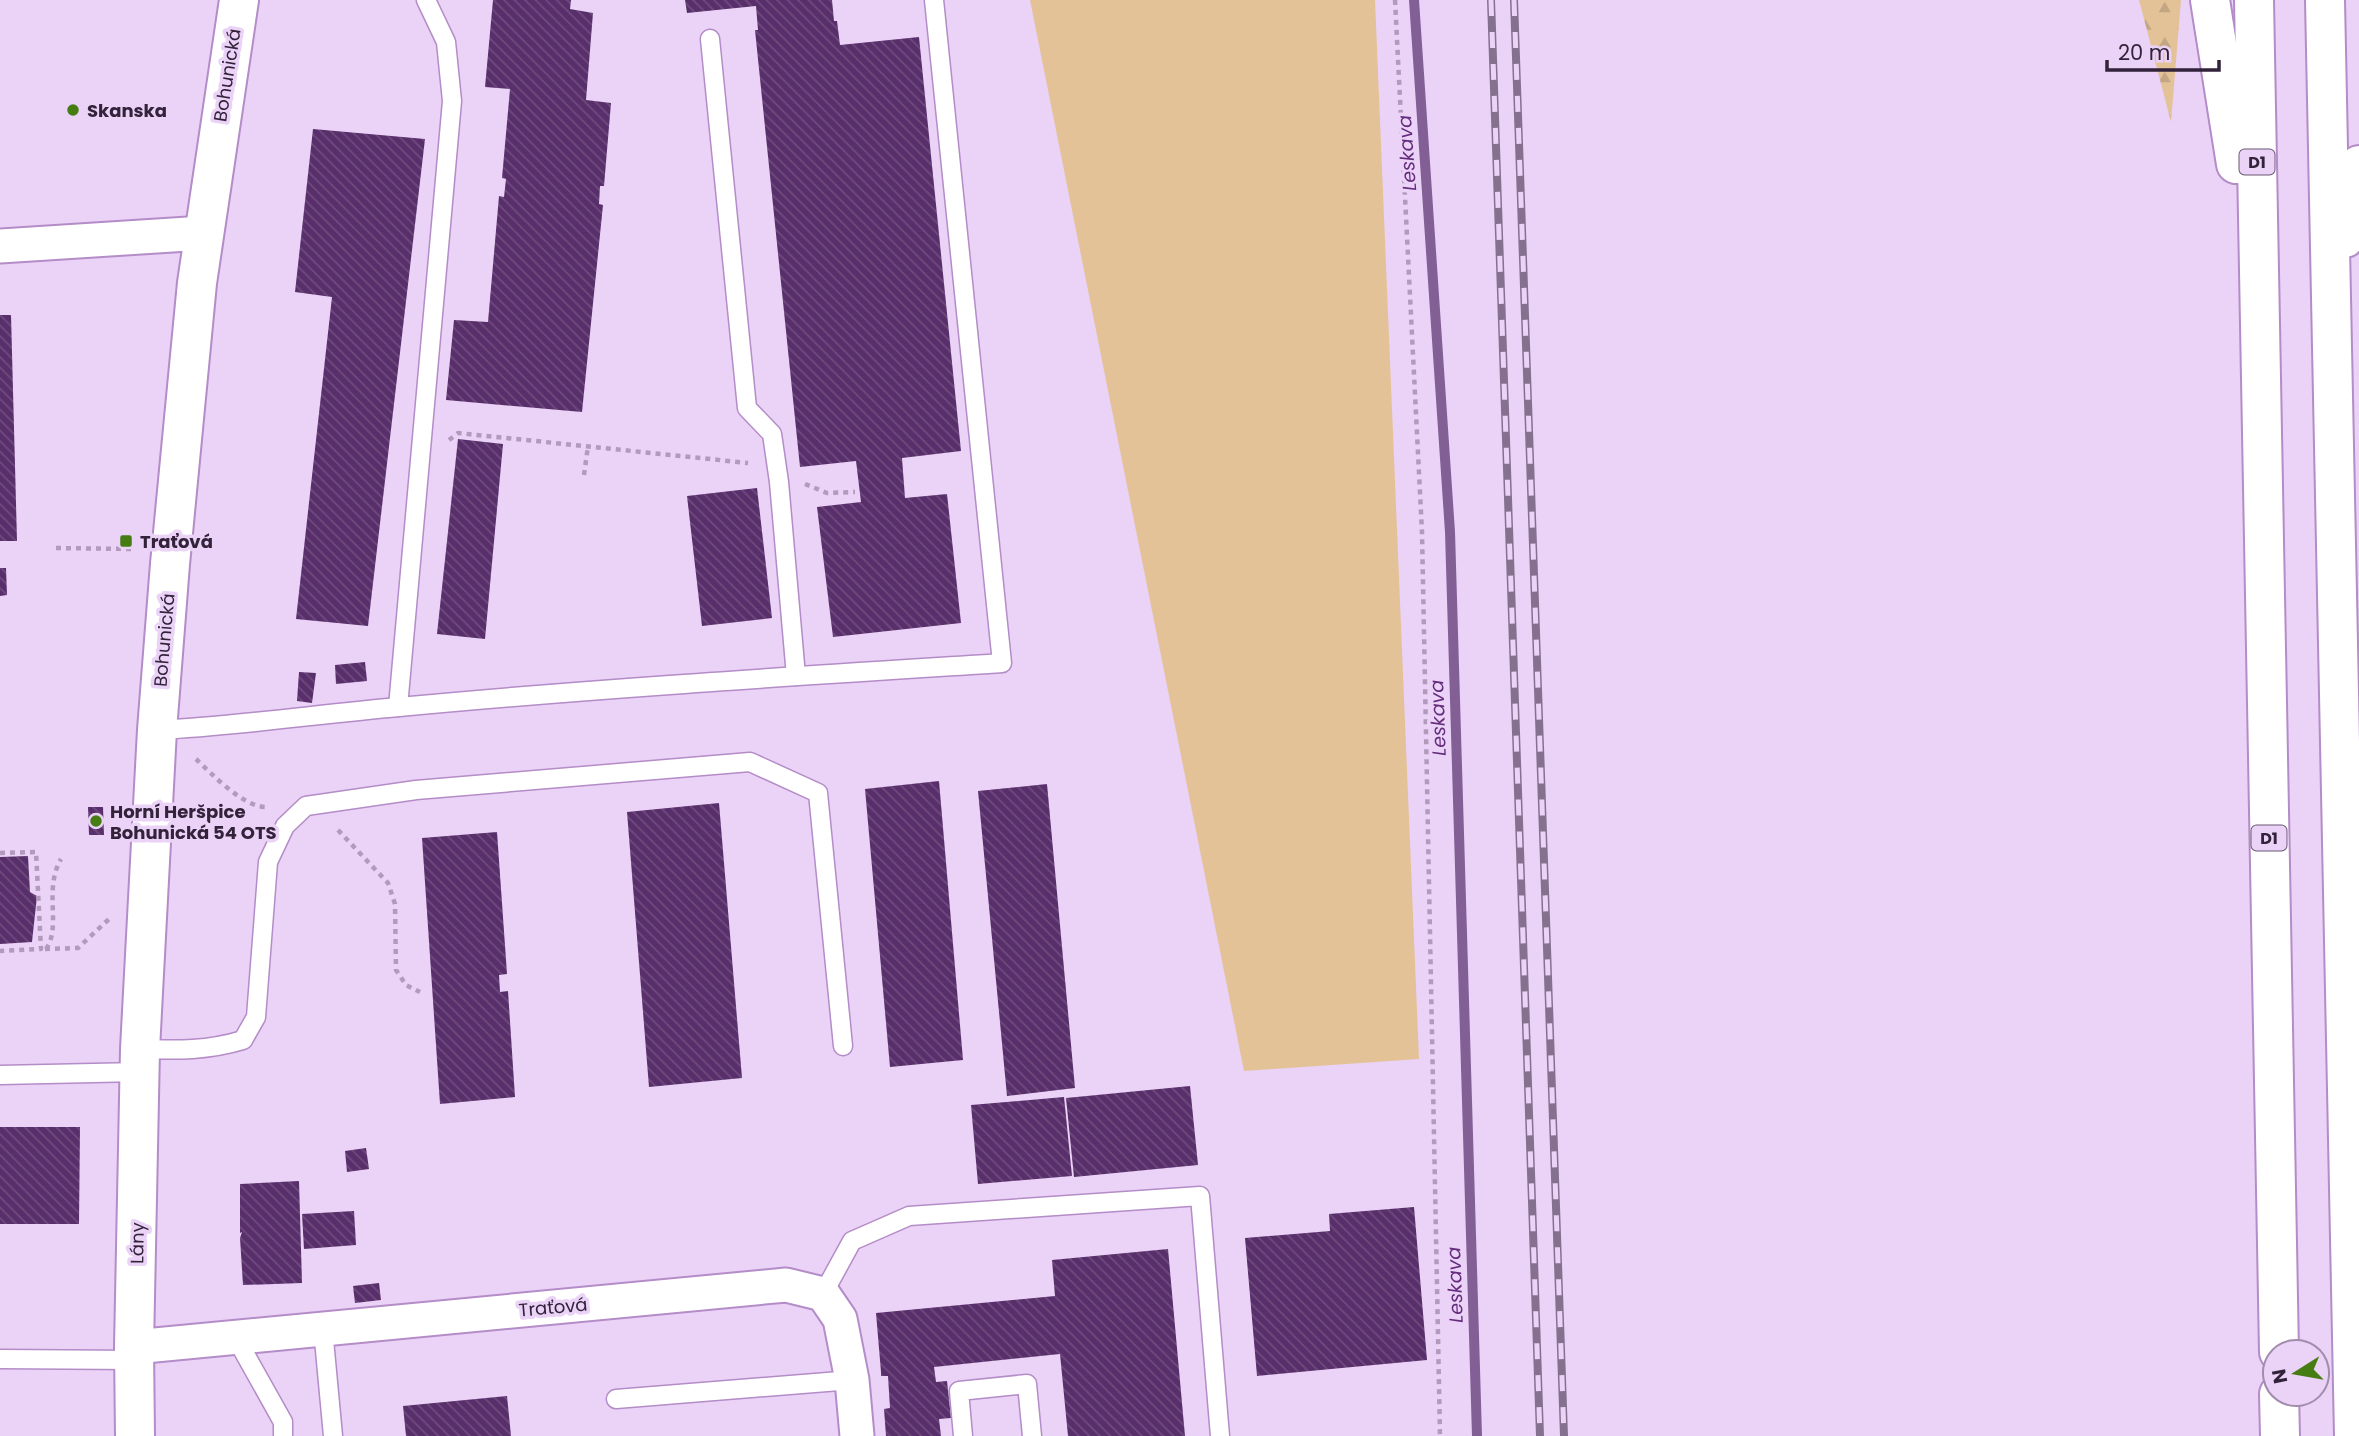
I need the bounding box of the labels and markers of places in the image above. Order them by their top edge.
place label: Skanska [87,98,167,123]
marker: Skanska [65,102,81,118]
place label: Traťová [140,529,213,554]
marker: Traťová [118,533,134,549]
place label: Horní Heršpice Bohunická 54 OTS [110,799,277,845]
marker: Horní Heršpice Bohunická 54 OTS [88,813,104,829]

